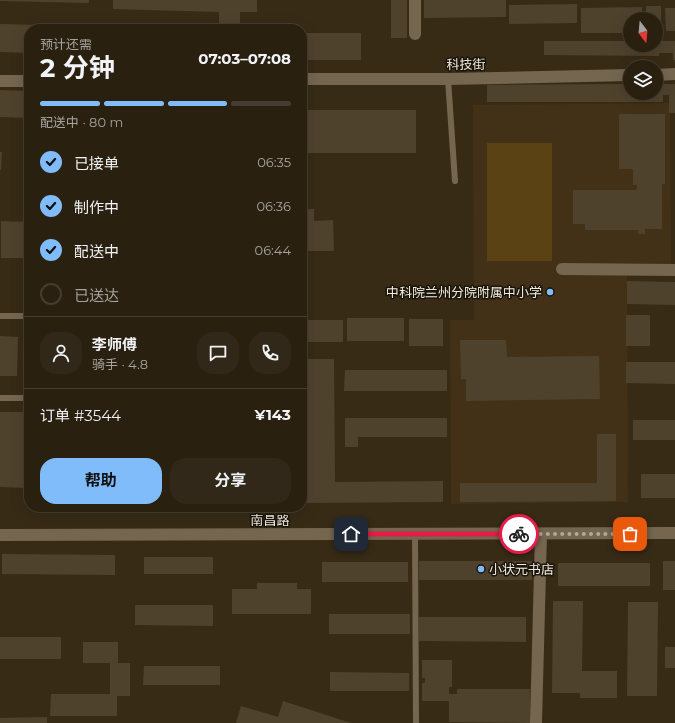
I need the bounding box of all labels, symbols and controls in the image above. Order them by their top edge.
north arrow [623,12,663,52]
map controls [623,12,663,100]
text: 预计还需 [40,36,92,52]
text: 07:03–07:08 [198,49,291,68]
text: 2 分钟 [40,52,115,84]
street label: 科技街 [446,56,486,72]
button: layers [623,60,663,100]
text: 配送中 · 80 m [40,114,123,130]
icon: check [40,151,62,173]
text: 已接单 [74,154,119,173]
text: 06:35 [257,154,291,170]
icon: check [40,195,62,217]
text: 制作中 [74,198,119,217]
text: 06:36 [256,198,291,214]
icon: check [40,239,62,261]
text: 配送中 [74,242,119,261]
text: 06:44 [255,242,291,258]
place label: 中科院兰州分院附属中小学 [386,284,542,300]
text: 已送达 [74,286,119,305]
marker: 中科院兰州分院附属中小学 [545,287,555,297]
button: person [40,332,82,374]
button: chat [197,332,239,374]
button: phone [249,332,291,374]
text: 李师傅 [92,335,137,354]
text: 骑手 · 4.8 [92,356,148,372]
text: ¥143 [255,405,291,424]
text: 订单 #3544 [40,406,121,425]
button: 帮助 [40,458,162,504]
button: 分享 [170,458,291,504]
street label: 南昌路 [250,512,290,528]
courier [499,514,539,554]
pin [334,517,368,551]
pin [613,517,647,551]
icon: home [340,523,362,545]
icon: bike [508,523,530,545]
icon: bag [619,523,641,545]
place label: 小状元书店 [489,561,554,577]
marker: 小状元书店 [476,564,486,574]

